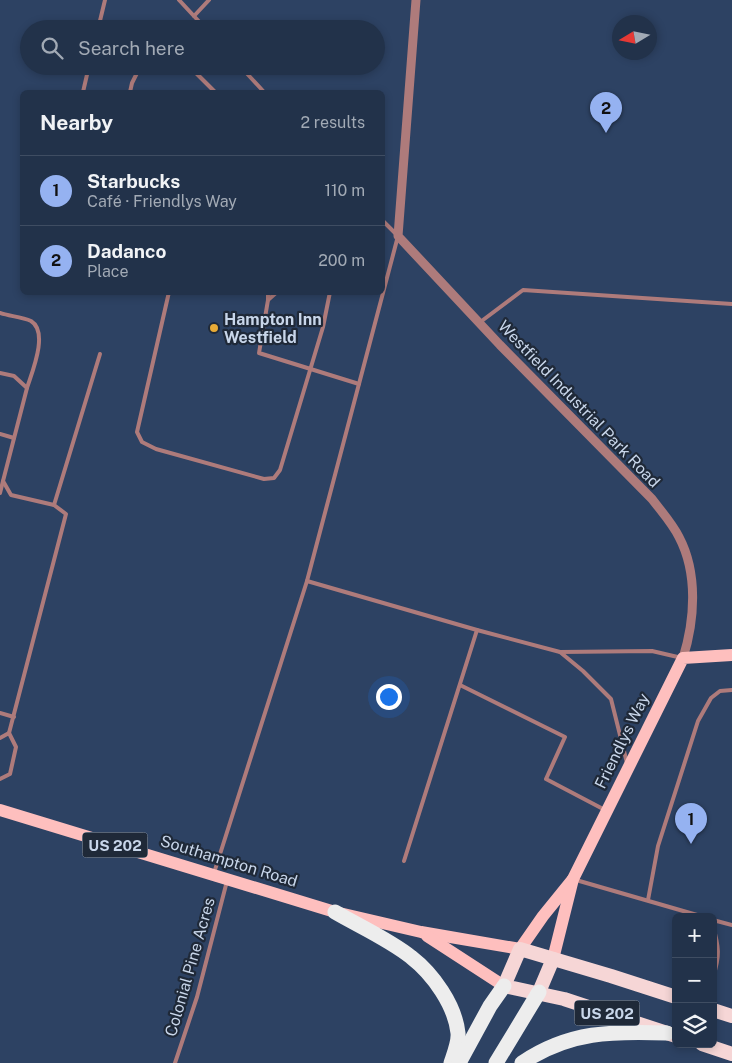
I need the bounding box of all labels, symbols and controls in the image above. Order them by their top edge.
north arrow [612,15,657,60]
search box [20,20,385,75]
icon: search [38,34,66,62]
text: Search here [78,37,185,59]
pin: 2 [590,92,622,133]
text: Nearby [40,110,113,135]
text: 2 results [300,113,365,132]
text: Starbucks [87,170,180,192]
text: 1 [53,181,59,200]
text: 110 m [324,181,365,200]
text: Café · Friendlys Way [87,192,237,211]
text: Dadanco [87,240,166,262]
text: 2 [51,251,61,270]
text: 200 m [318,251,365,270]
text: Place [87,262,129,281]
place label: Hampton Inn Westfield [224,310,322,347]
street label: Westfield Industrial Park Road [494,317,664,491]
marker: Hampton Inn Westfield [208,322,220,334]
your location [376,684,402,710]
street label: Friendlys Way [591,690,653,792]
pin: 1 [675,803,707,844]
street label: Southampton Road [158,831,300,891]
road number: US 202 [82,832,148,858]
street label: Colonial Pine Acres [161,895,219,1039]
map controls [672,913,717,1048]
button: + [672,913,717,958]
button: − [672,958,717,1003]
road number: US 202 [574,1000,640,1026]
button: layers [672,1003,717,1048]

